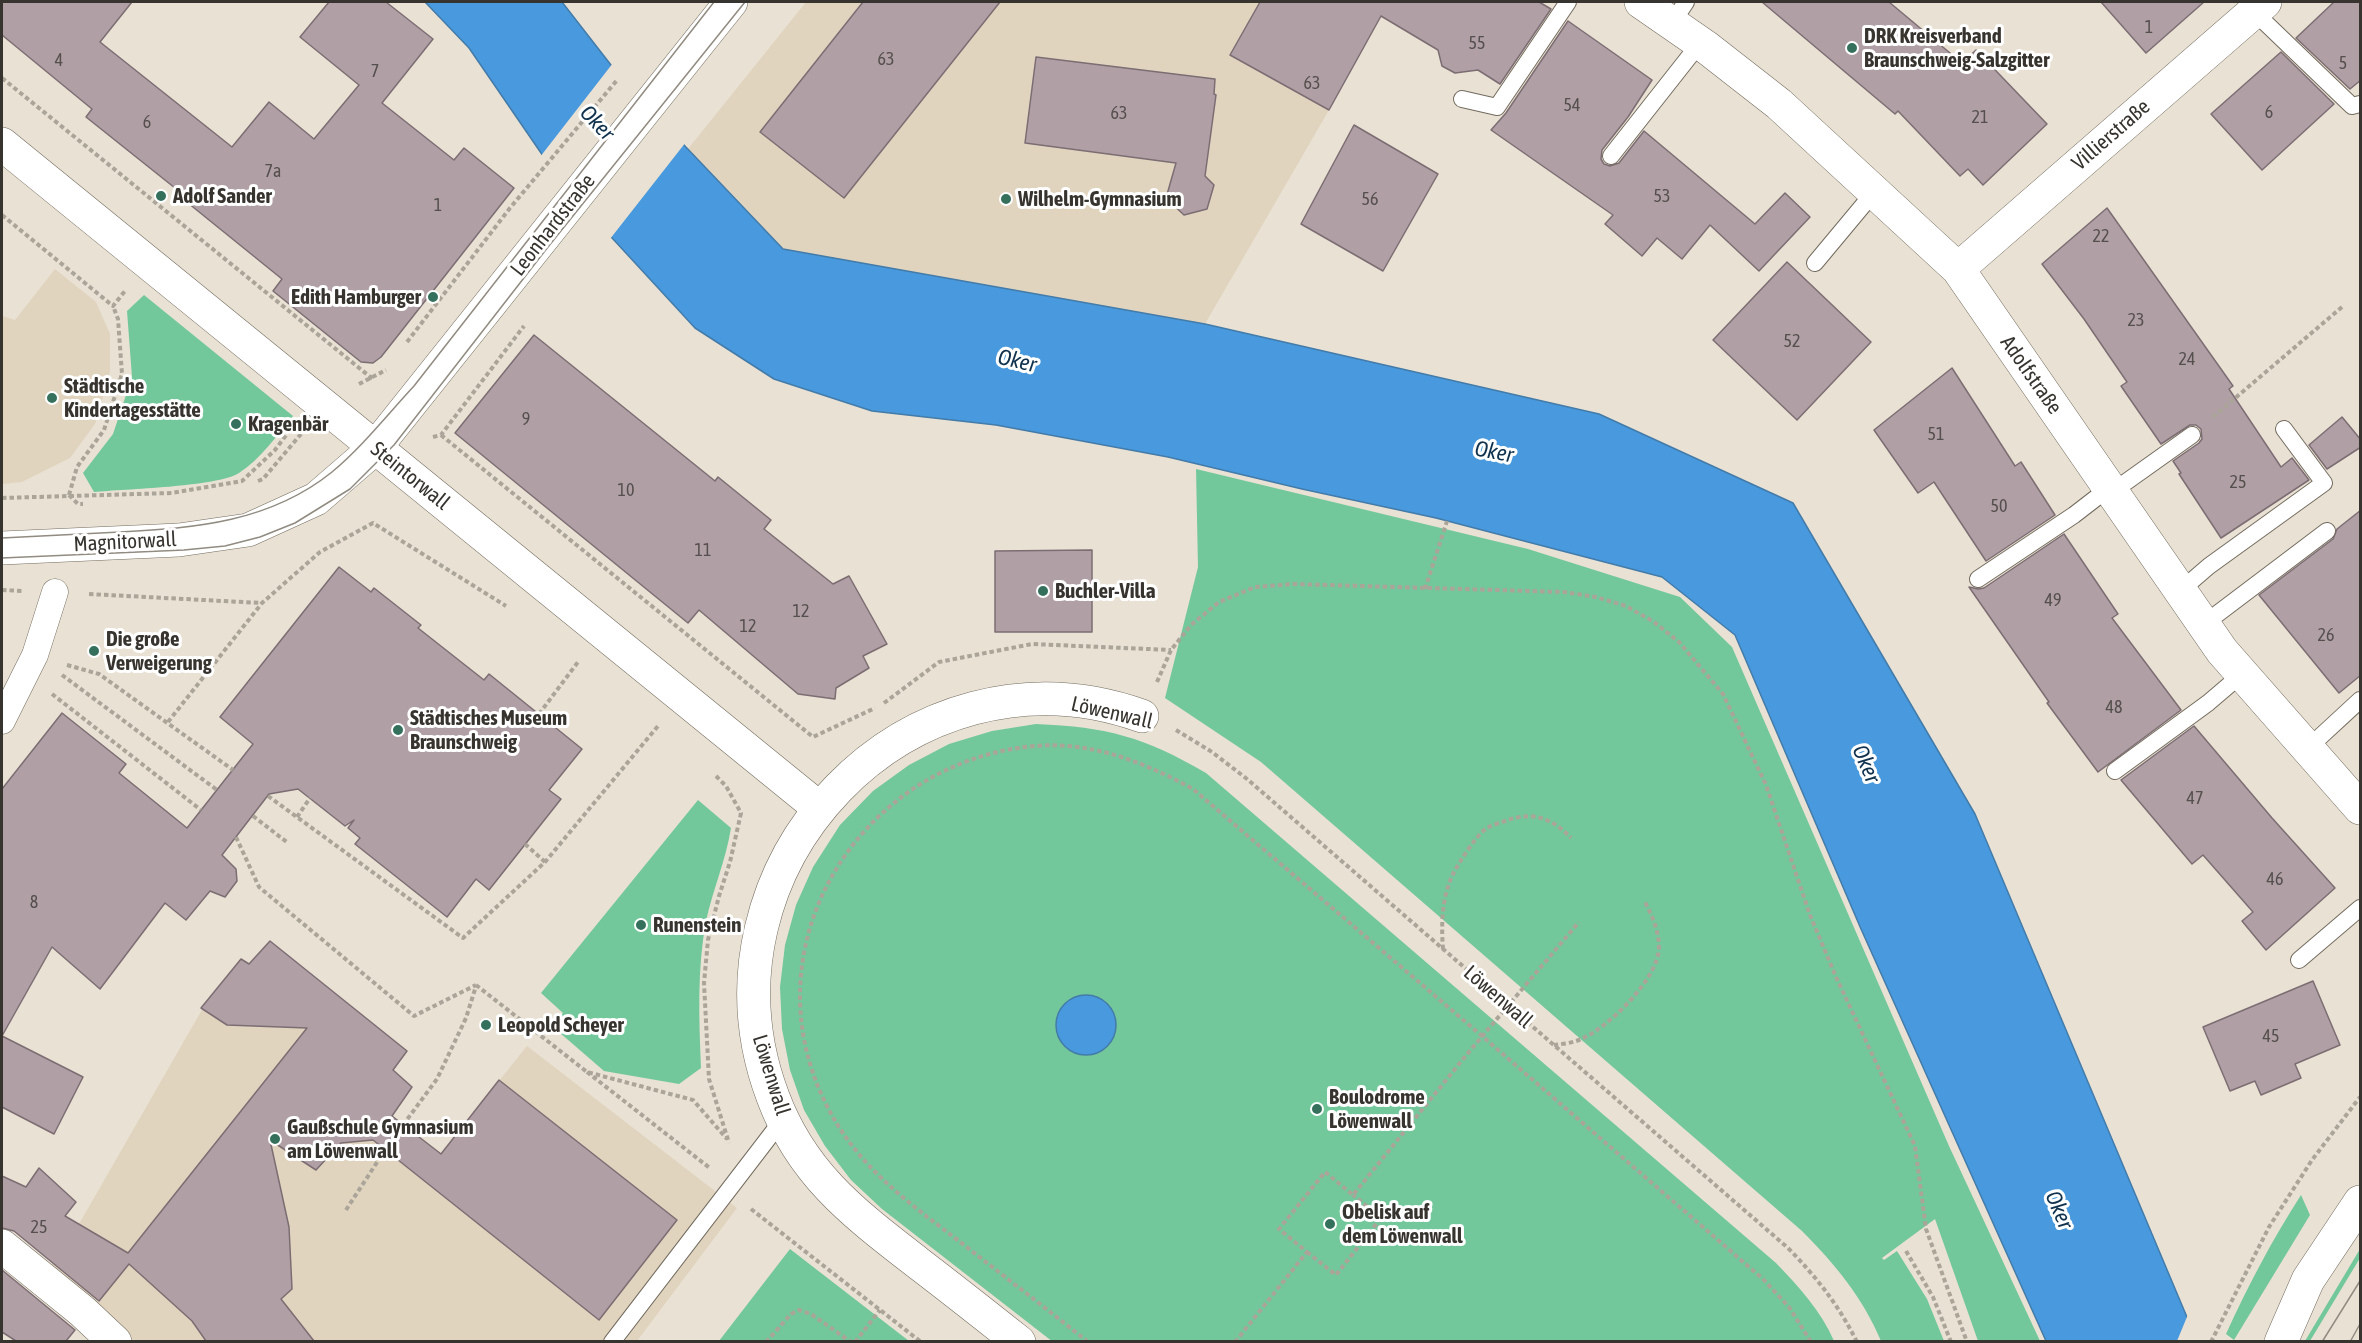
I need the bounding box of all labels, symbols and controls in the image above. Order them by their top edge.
house number: 1 [2145,16,2153,38]
place label: DRK Kreisverband Braunschweig-Salzgitter [1864,23,2049,73]
house number: 55 [1469,32,1485,54]
marker: DRK Kreisverband Braunschweig-Salzgitter [1845,41,1859,55]
house number: 63 [878,48,894,70]
house number: 4 [55,49,63,71]
house number: 5 [2339,52,2347,74]
house number: 7 [371,60,379,82]
house number: 63 [1304,72,1320,94]
house number: 54 [1564,94,1580,116]
street label: Villierstraße [2067,94,2155,176]
water label: Oker [574,100,620,146]
house number: 6 [2265,101,2273,123]
house number: 63 [1111,102,1127,124]
house number: 21 [1972,106,1988,128]
house number: 6 [143,111,151,133]
house number: 7a [265,160,281,182]
street label: Leonhardstraße [505,169,601,281]
place label: Adolf Sander [173,183,272,209]
house number: 53 [1654,185,1670,207]
place label: Wilhelm-Gymnasium [1018,186,1182,212]
house number: 56 [1362,188,1378,210]
marker: Adolf Sander [154,189,168,203]
marker: Wilhelm-Gymnasium [999,192,1013,206]
house number: 1 [434,194,442,216]
house number: 22 [2093,225,2109,247]
place label: Edith Hamburger [291,284,421,310]
marker: Edith Hamburger [426,290,440,304]
house number: 23 [2128,309,2144,331]
house number: 52 [1784,330,1800,352]
street label: Adolfstraße [1995,331,2067,419]
water label: Oker [995,344,1039,378]
house number: 24 [2179,348,2195,370]
place label: Städtische Kindertagesstätte [64,373,201,423]
marker: Städtische Kindertagesstätte [45,391,59,405]
house number: 9 [522,408,530,430]
place label: Kragenbär [248,411,328,437]
marker: Kragenbär [229,417,243,431]
house number: 51 [1928,423,1944,445]
water label: Oker [1473,435,1515,469]
street label: Steintorwall [365,437,455,515]
house number: 25 [2230,471,2246,493]
house number: 10 [618,479,634,501]
house number: 50 [1991,495,2007,517]
street label: Magnitorwall [73,527,177,557]
house number: 11 [695,539,711,561]
place label: Buchler-Villa [1055,578,1155,604]
marker: Buchler-Villa [1036,584,1050,598]
house number: 49 [2045,589,2061,611]
house number: 12 [793,600,809,622]
house number: 12 [740,615,756,637]
house number: 26 [2318,624,2334,646]
place label: Die große Verweigerung [106,626,212,676]
marker: Die große Verweigerung [87,644,101,658]
street label: Löwenwall [1069,691,1155,735]
house number: 48 [2106,696,2122,718]
place label: Städtisches Museum Braunschweig [410,705,567,755]
marker: Städtisches Museum Braunschweig [391,723,405,737]
water label: Oker [1846,741,1886,787]
house number: 47 [2187,787,2203,809]
house number: 46 [2267,868,2283,890]
house number: 8 [30,891,38,913]
place label: Runenstein [653,912,741,938]
marker: Runenstein [634,918,648,932]
street label: Löwenwall [1458,960,1538,1034]
place label: Leopold Scheyer [498,1012,624,1038]
marker: Leopold Scheyer [479,1018,493,1032]
house number: 45 [2263,1025,2279,1047]
street label: Löwenwall [747,1032,795,1118]
place label: Boulodrome Löwenwall [1329,1084,1425,1134]
marker: Boulodrome Löwenwall [1310,1102,1324,1116]
place label: Gaußschule Gymnasium am Löwenwall [287,1114,474,1164]
marker: Gaußschule Gymnasium am Löwenwall [268,1132,282,1146]
water label: Oker [2039,1187,2079,1233]
place label: Obelisk auf dem Löwenwall [1342,1199,1463,1249]
house number: 25 [31,1216,47,1238]
marker: Obelisk auf dem Löwenwall [1323,1217,1337,1231]

